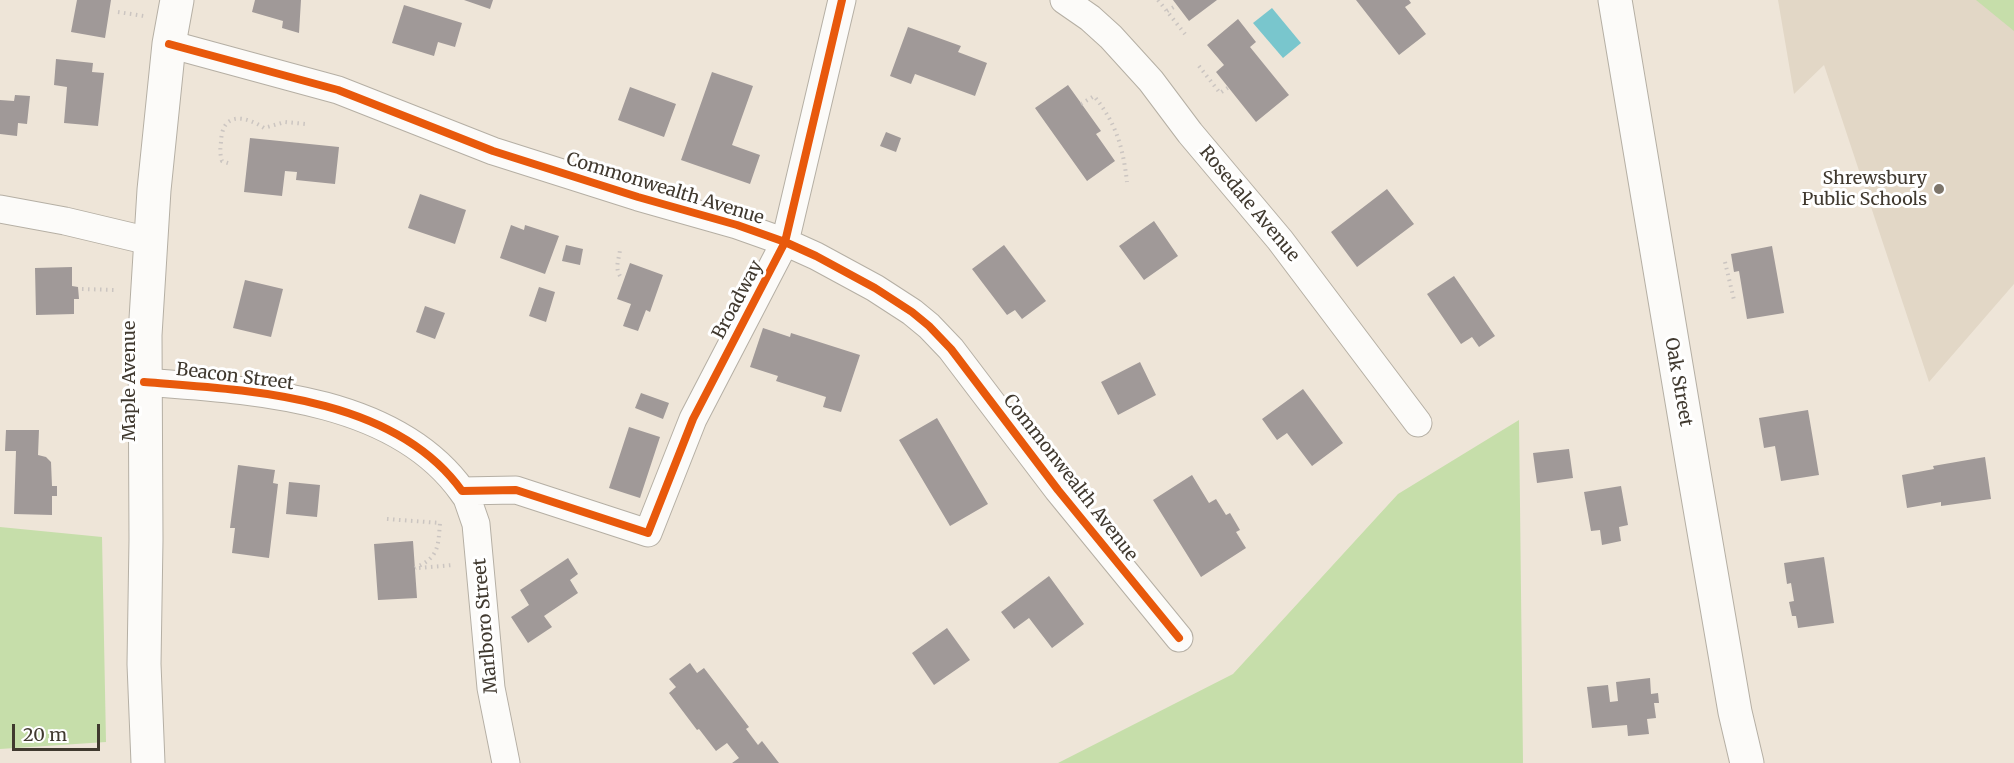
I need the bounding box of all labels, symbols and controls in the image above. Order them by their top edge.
street label: Rosedale Avenue [1194,142,1304,266]
street label: Commonwealth Avenue [564,149,766,229]
place label: Shrewsbury Public Schools [1802,168,1927,210]
marker: Shrewsbury Public Schools [1932,182,1946,196]
street label: Broadway [708,257,768,343]
street label: Maple Avenue [119,321,141,441]
street label: Oak Street [1660,336,1696,428]
street label: Beacon Street [175,359,295,395]
street label: Commonwealth Avenue [998,390,1142,566]
street label: Marlboro Street [469,557,503,695]
scale bar [15,712,104,750]
text: 20 m [23,723,67,746]

